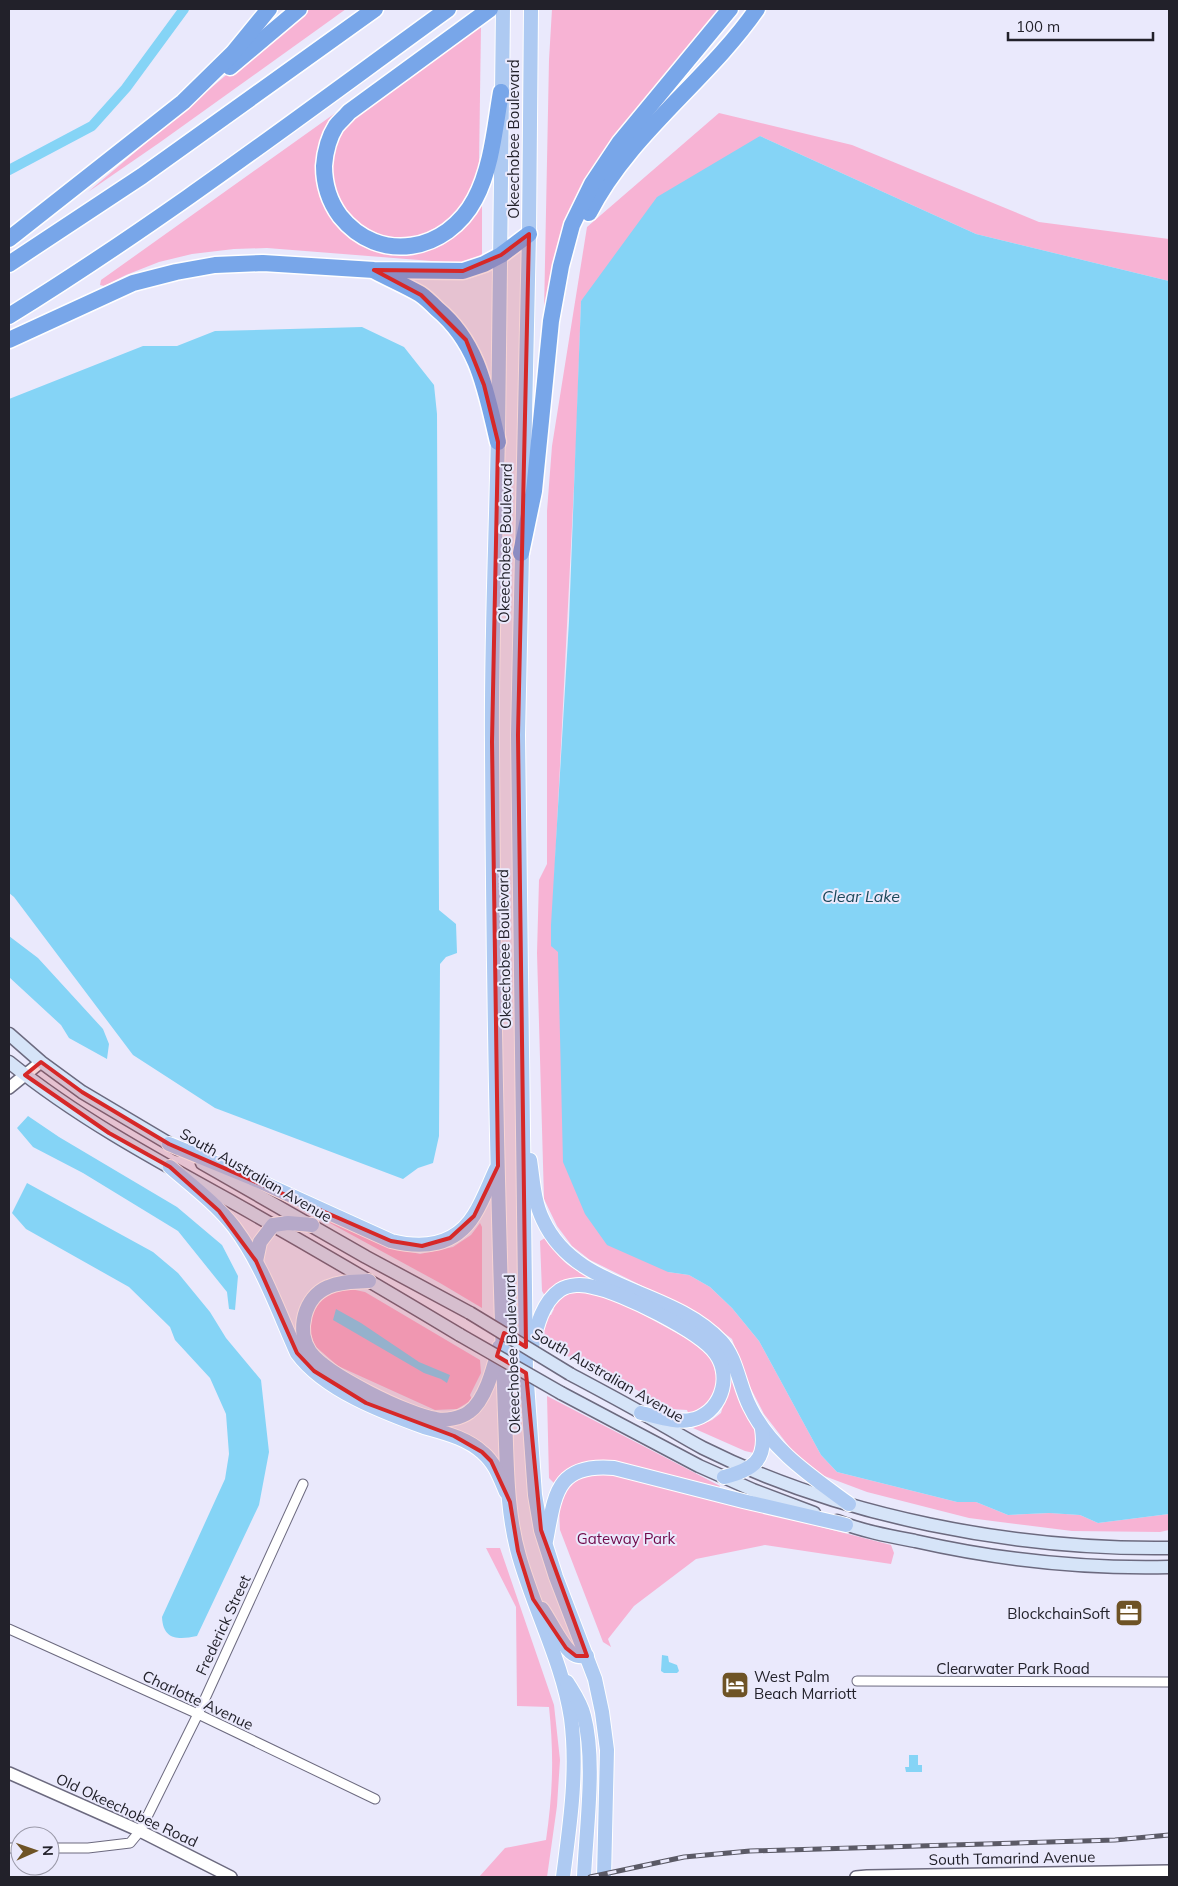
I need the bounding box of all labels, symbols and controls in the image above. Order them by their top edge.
scale bar [1008,10,1153,42]
text: 100 m [1016,17,1060,36]
street label: Okeechobee Boulevard [504,59,523,219]
street label: Okeechobee Boulevard [494,463,516,623]
street label: Okeechobee Boulevard [493,869,515,1029]
water label: Clear Lake [822,886,900,906]
street label: South Australian Avenue [177,1124,335,1226]
street label: Okeechobee Boulevard [500,1274,524,1434]
street label: South Australian Avenue [529,1324,687,1426]
park label: Gateway Park [577,1529,676,1548]
street label: Frederick Street [191,1572,255,1678]
office icon: BlockchainSoft [1114,1598,1144,1628]
place label: BlockchainSoft [1007,1604,1110,1623]
street label: Clearwater Park Road [936,1659,1090,1678]
street label: Charlotte Avenue [140,1666,256,1734]
place label: West Palm Beach Marriott [754,1667,857,1703]
hotel icon: West Palm Beach Marriott [720,1670,750,1700]
street label: Old Okeechobee Road [53,1769,201,1851]
north arrow [10,1826,60,1876]
text: N [39,1845,57,1856]
street label: South Tamarind Avenue [929,1847,1095,1869]

